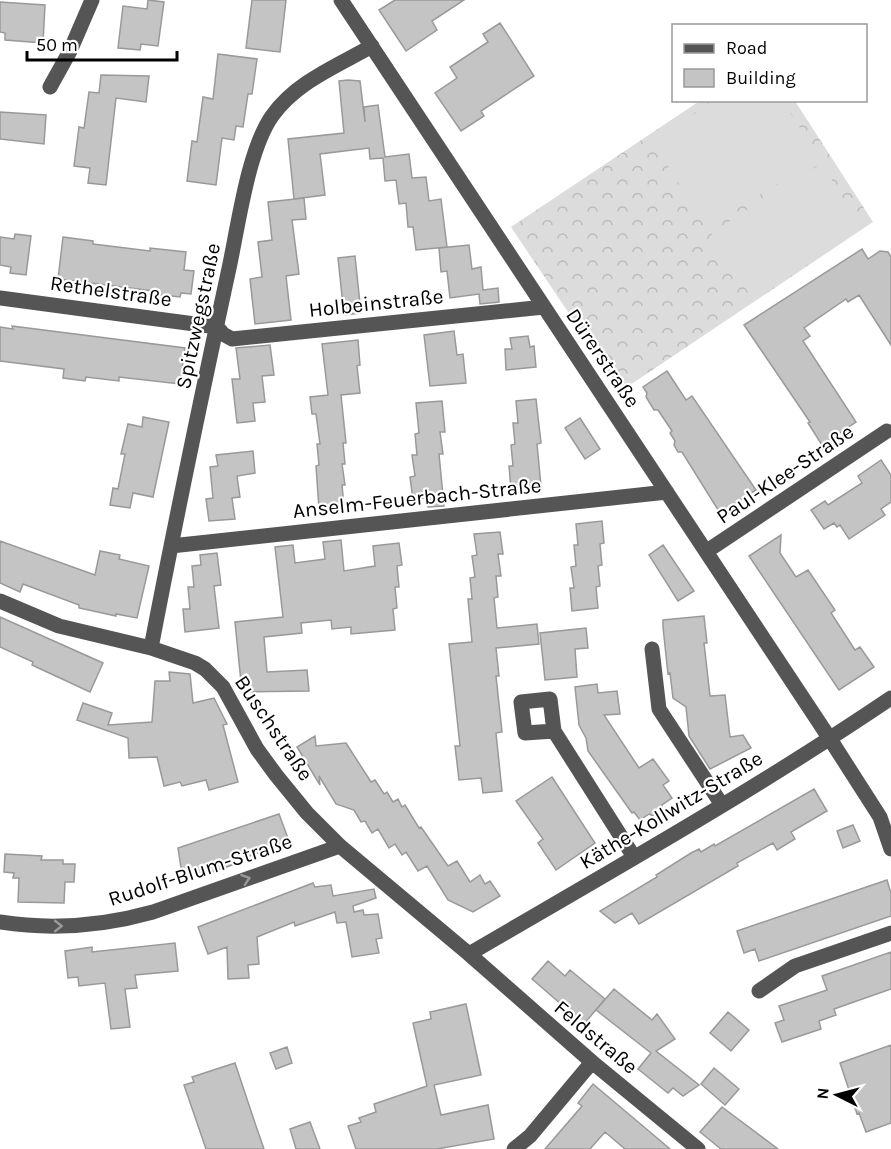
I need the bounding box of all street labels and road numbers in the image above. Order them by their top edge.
street label: Spitzwegstraße [171,241,225,391]
street label: Rethelstraße [49,271,173,311]
street label: Holbeinstraße [307,284,445,322]
street label: Dürerstraße [561,304,645,412]
street label: Paul-Klee-Straße [712,419,858,529]
street label: Anselm-Feuerbach-Straße [291,473,543,523]
street label: Buschstraße [230,671,318,785]
street label: Käthe-Kollwitz-Straße [575,746,767,874]
street label: Rudolf-Blum-Straße [105,829,295,911]
street label: Feldstraße [549,995,643,1079]

